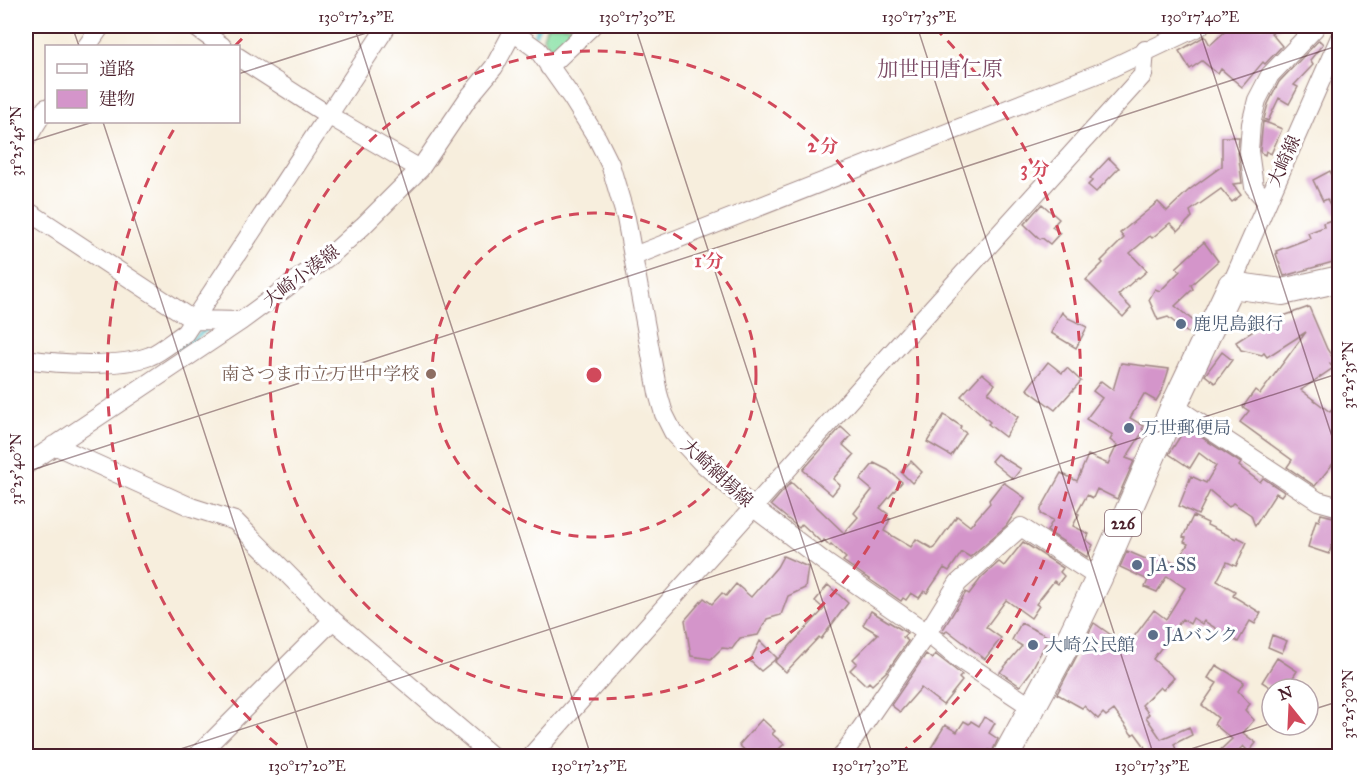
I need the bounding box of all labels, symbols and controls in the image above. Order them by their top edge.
text: 130°17'25"E [318,8,394,26]
text: 130°17'30"E [599,8,675,26]
text: 130°17'35"E [882,8,956,26]
text: 130°17'40"E [1161,8,1240,26]
legend [45,45,240,123]
district label: 加世田唐仁原 [877,56,1003,82]
text: 道路 [99,58,135,80]
text: 建物 [99,88,135,110]
text: 31°25'45"N [7,106,25,176]
street label: 大崎線 [1263,132,1305,190]
text: 2 分 [808,135,838,157]
text: 3 分 [1020,158,1050,181]
street label: 大崎小湊線 [258,240,344,312]
text: 1 分 [695,250,724,272]
place label: 鹿児島銀行 [1193,313,1283,335]
marker: 鹿児島銀行 [1174,317,1188,331]
text: 31°25'35"N [1339,341,1357,409]
place label: 南さつま市立万世中学校 [221,363,419,385]
centre of rings [584,365,604,385]
marker: 南さつま市立万世中学校 [424,367,438,381]
place label: 万世郵便局 [1141,417,1231,439]
marker: 万世郵便局 [1122,421,1136,435]
text: 31°25'40"N [7,433,25,505]
street label: 大崎網揚線 [677,434,757,512]
road number: 226 [1105,510,1141,536]
place label: JA-SS [1147,554,1196,577]
marker: JA-SS [1130,558,1144,572]
place label: JAバンク [1163,624,1238,647]
marker: JAバンク [1146,628,1160,642]
place label: 大崎公民館 [1045,634,1135,656]
marker: 大崎公民館 [1026,638,1040,652]
text: 31°25'30"N [1339,669,1357,739]
north arrow [1260,677,1320,737]
text: N [1276,682,1295,704]
text: 130°17'20"E [268,757,346,775]
text: 130°17'25"E [551,757,627,775]
text: 130°17'30"E [832,757,908,775]
text: 130°17'35"E [1115,757,1189,775]

